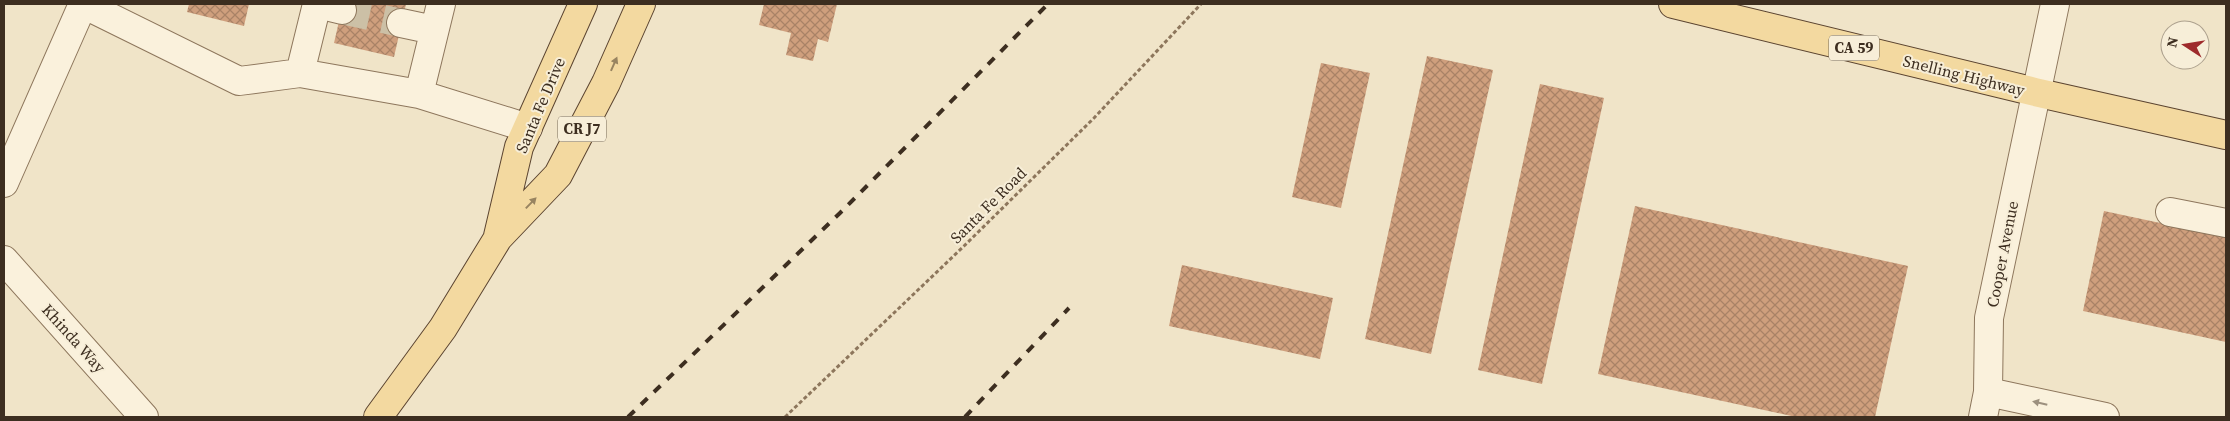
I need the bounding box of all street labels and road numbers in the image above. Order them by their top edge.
road number: CA 59 [1829,36,1879,60]
street label: Snelling Highway [1901,49,2028,101]
street label: Santa Fe Drive [510,54,570,156]
road number: CR J7 [558,116,606,142]
street label: Santa Fe Road [945,162,1031,248]
street label: Cooper Avenue [1981,199,2023,309]
street label: Khinda Way [37,299,111,378]

